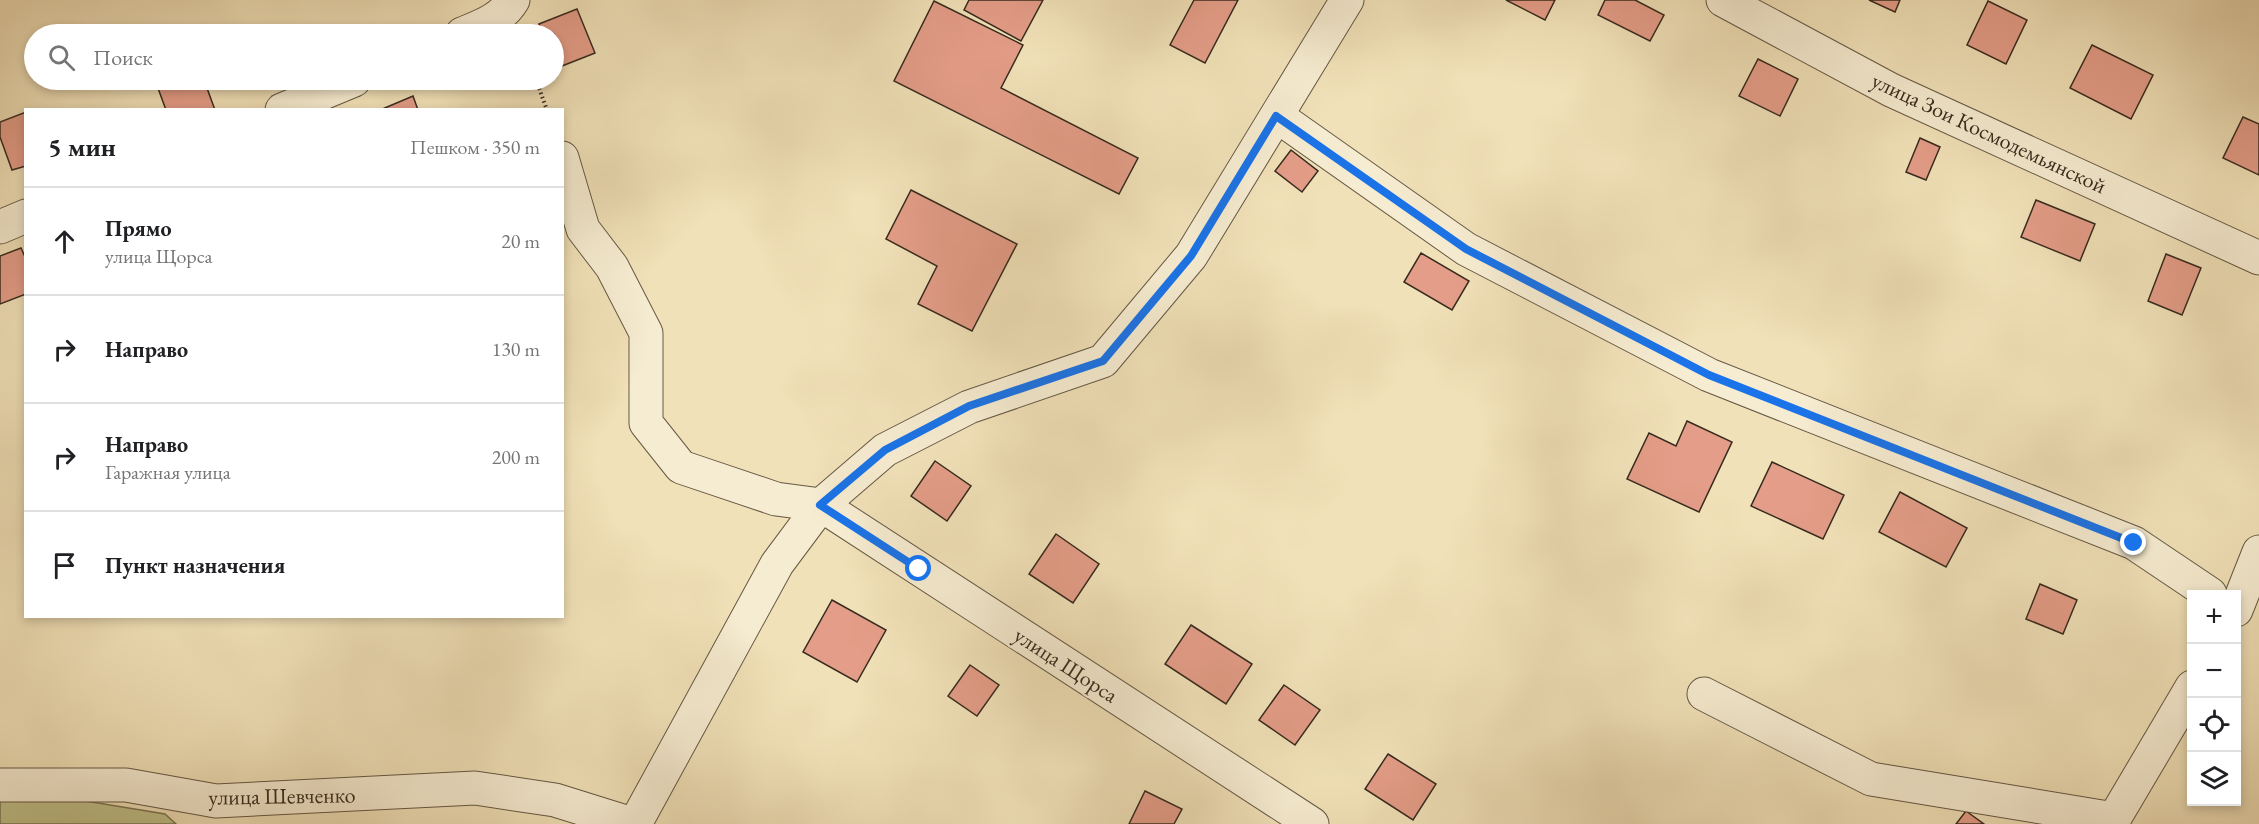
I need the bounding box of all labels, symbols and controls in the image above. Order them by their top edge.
search box [24,24,564,90]
icon: search [45,41,78,74]
text: Поиск [93,43,153,72]
street label: улица Зои Космодемьянской [1867,66,2111,200]
text: 5 мин [48,130,116,164]
text: Пешком · 350 m [410,134,540,160]
text: Прямо [105,214,172,243]
icon: ahead [48,225,81,258]
text: 20 m [501,228,540,254]
text: улица Щорса [105,243,212,269]
icon: right [48,333,81,366]
text: Направо [105,335,188,364]
text: 130 m [492,336,540,362]
text: Направо [105,430,188,459]
icon: right [48,441,81,474]
text: 200 m [492,444,540,470]
text: Гаражная улица [105,459,231,485]
route end [2120,529,2146,555]
icon: arrive [48,549,81,582]
text: Пункт назначения [105,551,285,580]
route start [905,555,931,581]
map controls [2187,590,2241,806]
button: + [2187,590,2241,644]
street label: улица Щорса [1009,621,1124,709]
button: − [2187,644,2241,698]
button: locate [2187,698,2241,752]
button: layers [2187,752,2241,806]
street label: улица Шевченко [208,780,356,812]

